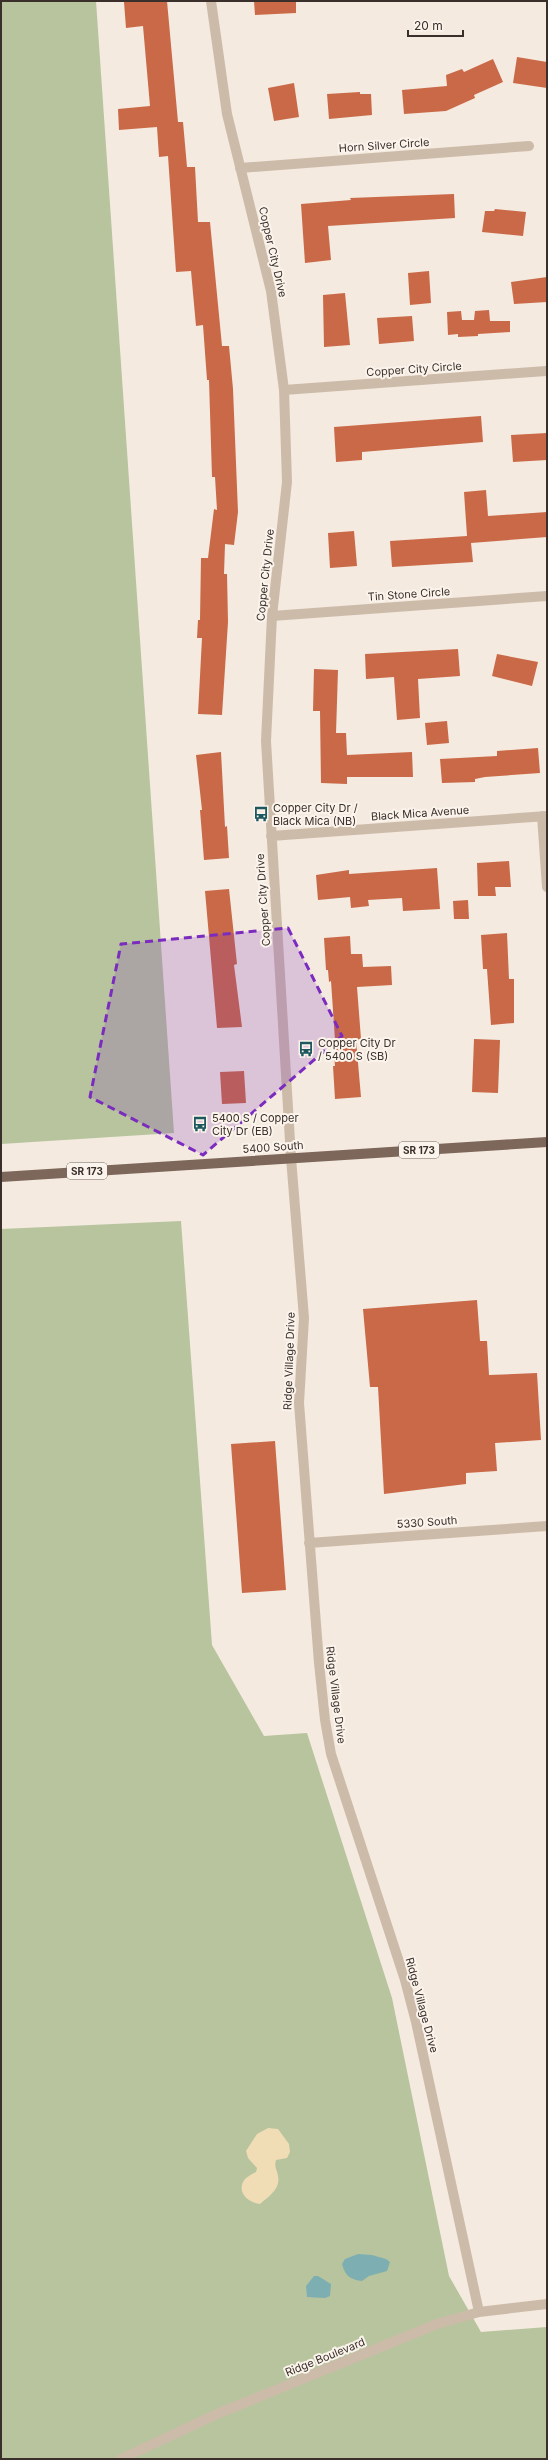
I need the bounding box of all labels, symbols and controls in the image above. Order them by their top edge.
scale bar [408,12,463,38]
text: 20 m [414,18,443,33]
street label: Horn Silver Circle [338,135,430,155]
street label: Copper City Drive [256,205,290,299]
street label: Copper City Circle [366,359,462,379]
street label: Copper City Drive [253,528,277,622]
street label: Tin Stone Circle [367,584,451,604]
place label: Copper City Dr / Black Mica (NB) [273,801,358,828]
street label: Black Mica Avenue [370,803,470,823]
bus stop icon: Copper City Dr / Black Mica (NB) [252,805,270,823]
street label: Copper City Drive [253,853,273,947]
place label: Copper City Dr / 5400 S (SB) [318,1036,396,1063]
bus stop icon: Copper City Dr / 5400 S (SB) [297,1040,315,1058]
place label: 5400 S / Copper City Dr (EB) [212,1111,299,1138]
bus stop icon: 5400 S / Copper City Dr (EB) [191,1115,209,1133]
street label: 5400 South [242,1138,304,1156]
road number: SR 173 [399,1142,439,1158]
road number: SR 173 [67,1163,107,1179]
street label: Ridge Village Drive [280,1312,298,1410]
street label: 5330 South [396,1513,458,1531]
street label: Ridge Village Drive [323,1645,349,1745]
street label: Ridge Village Drive [403,1956,441,2054]
street label: Ridge Boulevard [283,2335,367,2379]

